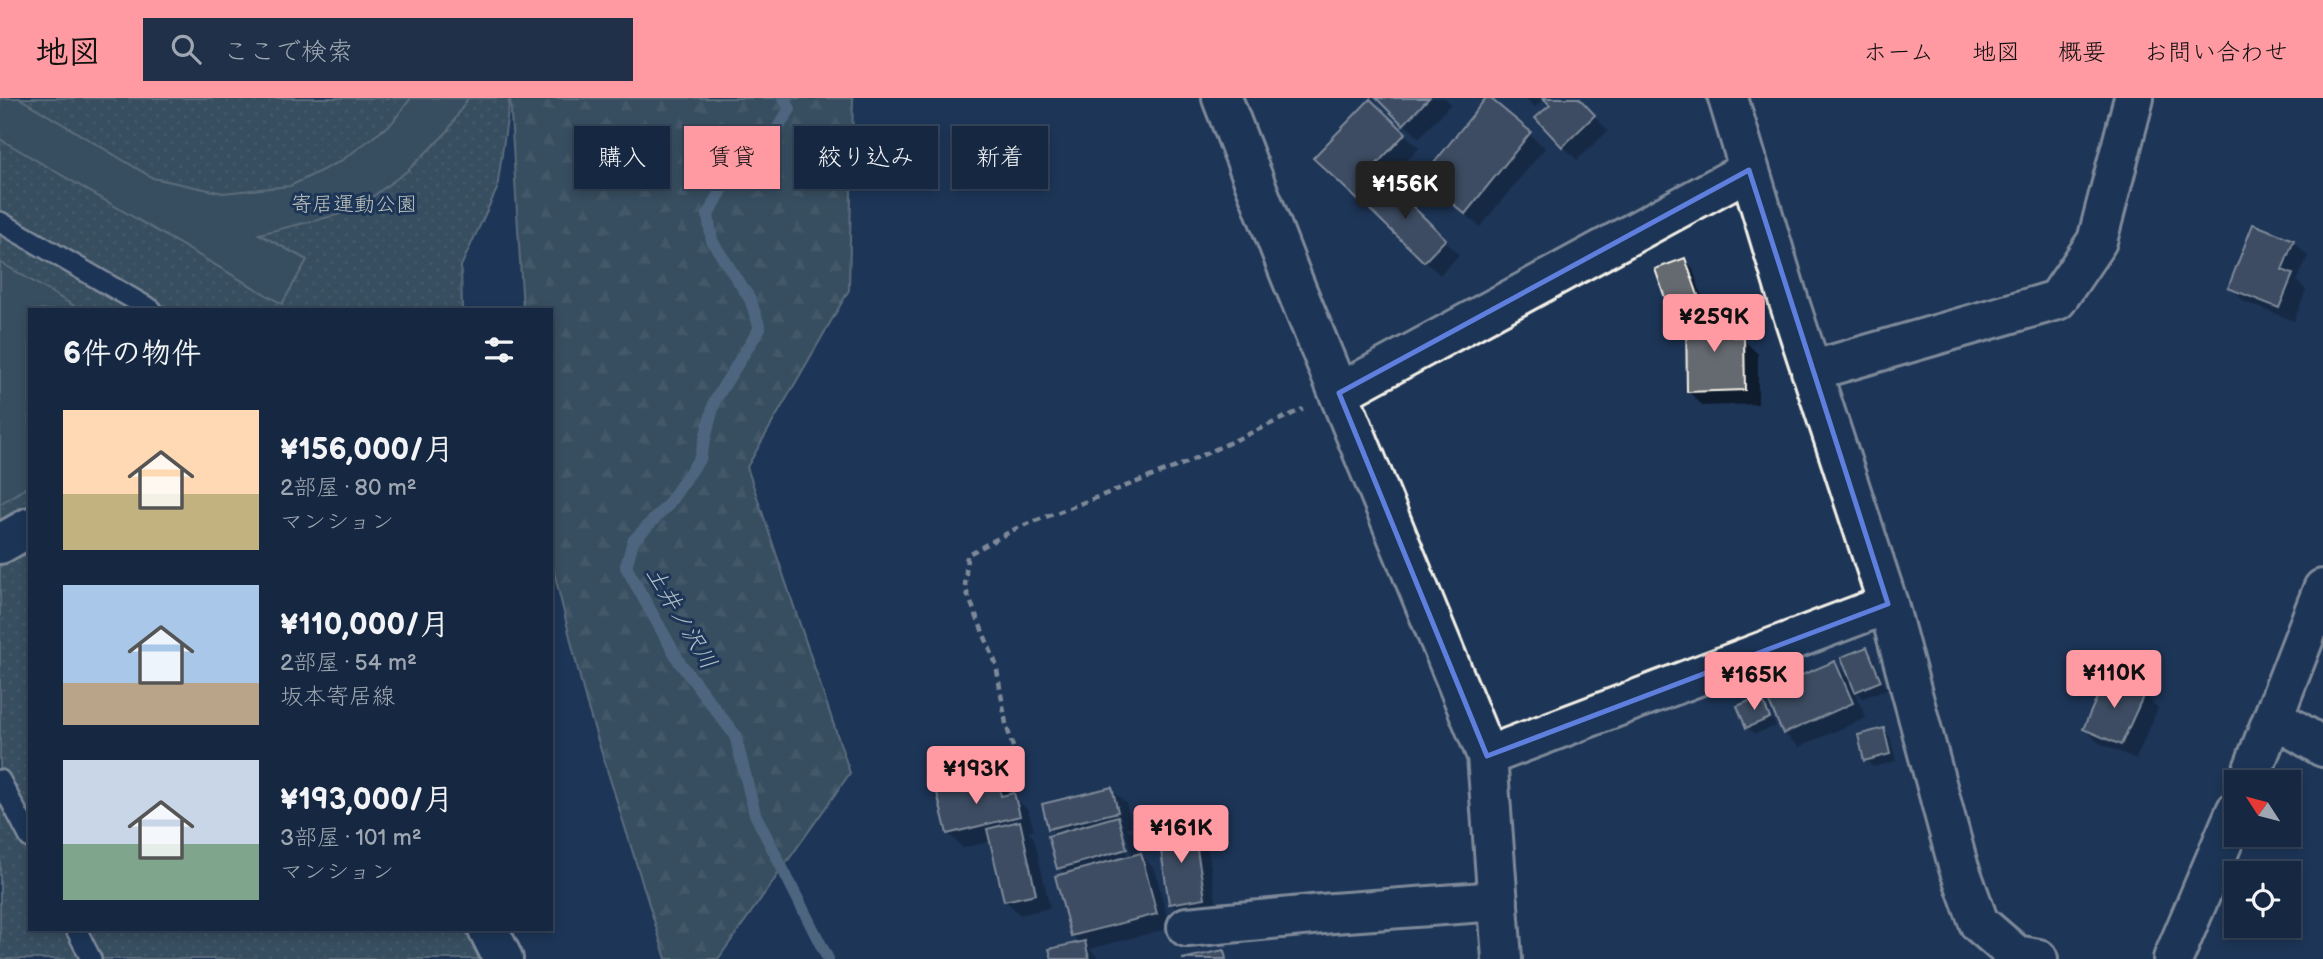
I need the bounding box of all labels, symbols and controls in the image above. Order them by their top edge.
search box [143,18,633,81]
icon: search [167,30,205,68]
text: 地図 [35,33,101,73]
text: ここで検索 [223,37,353,68]
text: ホーム [1863,38,1934,67]
text: 地図 [1972,38,2020,67]
text: 概要 [2058,38,2106,67]
text: お問い合わせ [2144,38,2288,67]
chip: 購入 [574,126,670,189]
chip: 賃貸 [684,126,780,189]
chip: 絞り込み [794,126,938,189]
chip: 新着 [952,126,1048,189]
pin: ¥156K [1356,162,1454,221]
text: ¥156K [1372,170,1438,198]
park label: 寄居運動公園 [291,192,417,217]
pin: ¥259K [1665,294,1763,354]
text: ¥259K [1679,303,1749,331]
icon: filters [480,331,518,369]
text: 6件の物件 [63,336,201,372]
text: ¥156,000/月 [280,432,454,468]
icon: home [119,438,203,522]
text: 2部屋 · 80 m² [280,474,417,502]
text: マンション [280,508,394,536]
water label: 土井ノ沢川 [639,562,723,674]
text: ¥110,000/月 [280,607,449,643]
icon: home [119,613,203,697]
text: 2部屋 · 54 m² [280,649,417,677]
pin: ¥110K [2065,650,2163,710]
pin: ¥165K [1705,652,1803,712]
text: ¥110K [2082,659,2146,687]
text: ¥165K [1721,661,1787,689]
text: 坂本寄居線 [280,683,395,711]
pin: ¥193K [927,746,1025,806]
text: ¥193K [943,755,1009,783]
north arrow [2224,770,2301,847]
map controls [2224,770,2301,938]
text: ¥193,000/月 [280,782,453,818]
icon: home [119,788,203,872]
pin: ¥161K [1132,806,1230,865]
text: ¥161K [1149,814,1213,842]
text: 3部屋 · 101 m² [280,824,422,852]
text: マンション [280,858,394,886]
button: locate [2224,861,2301,938]

